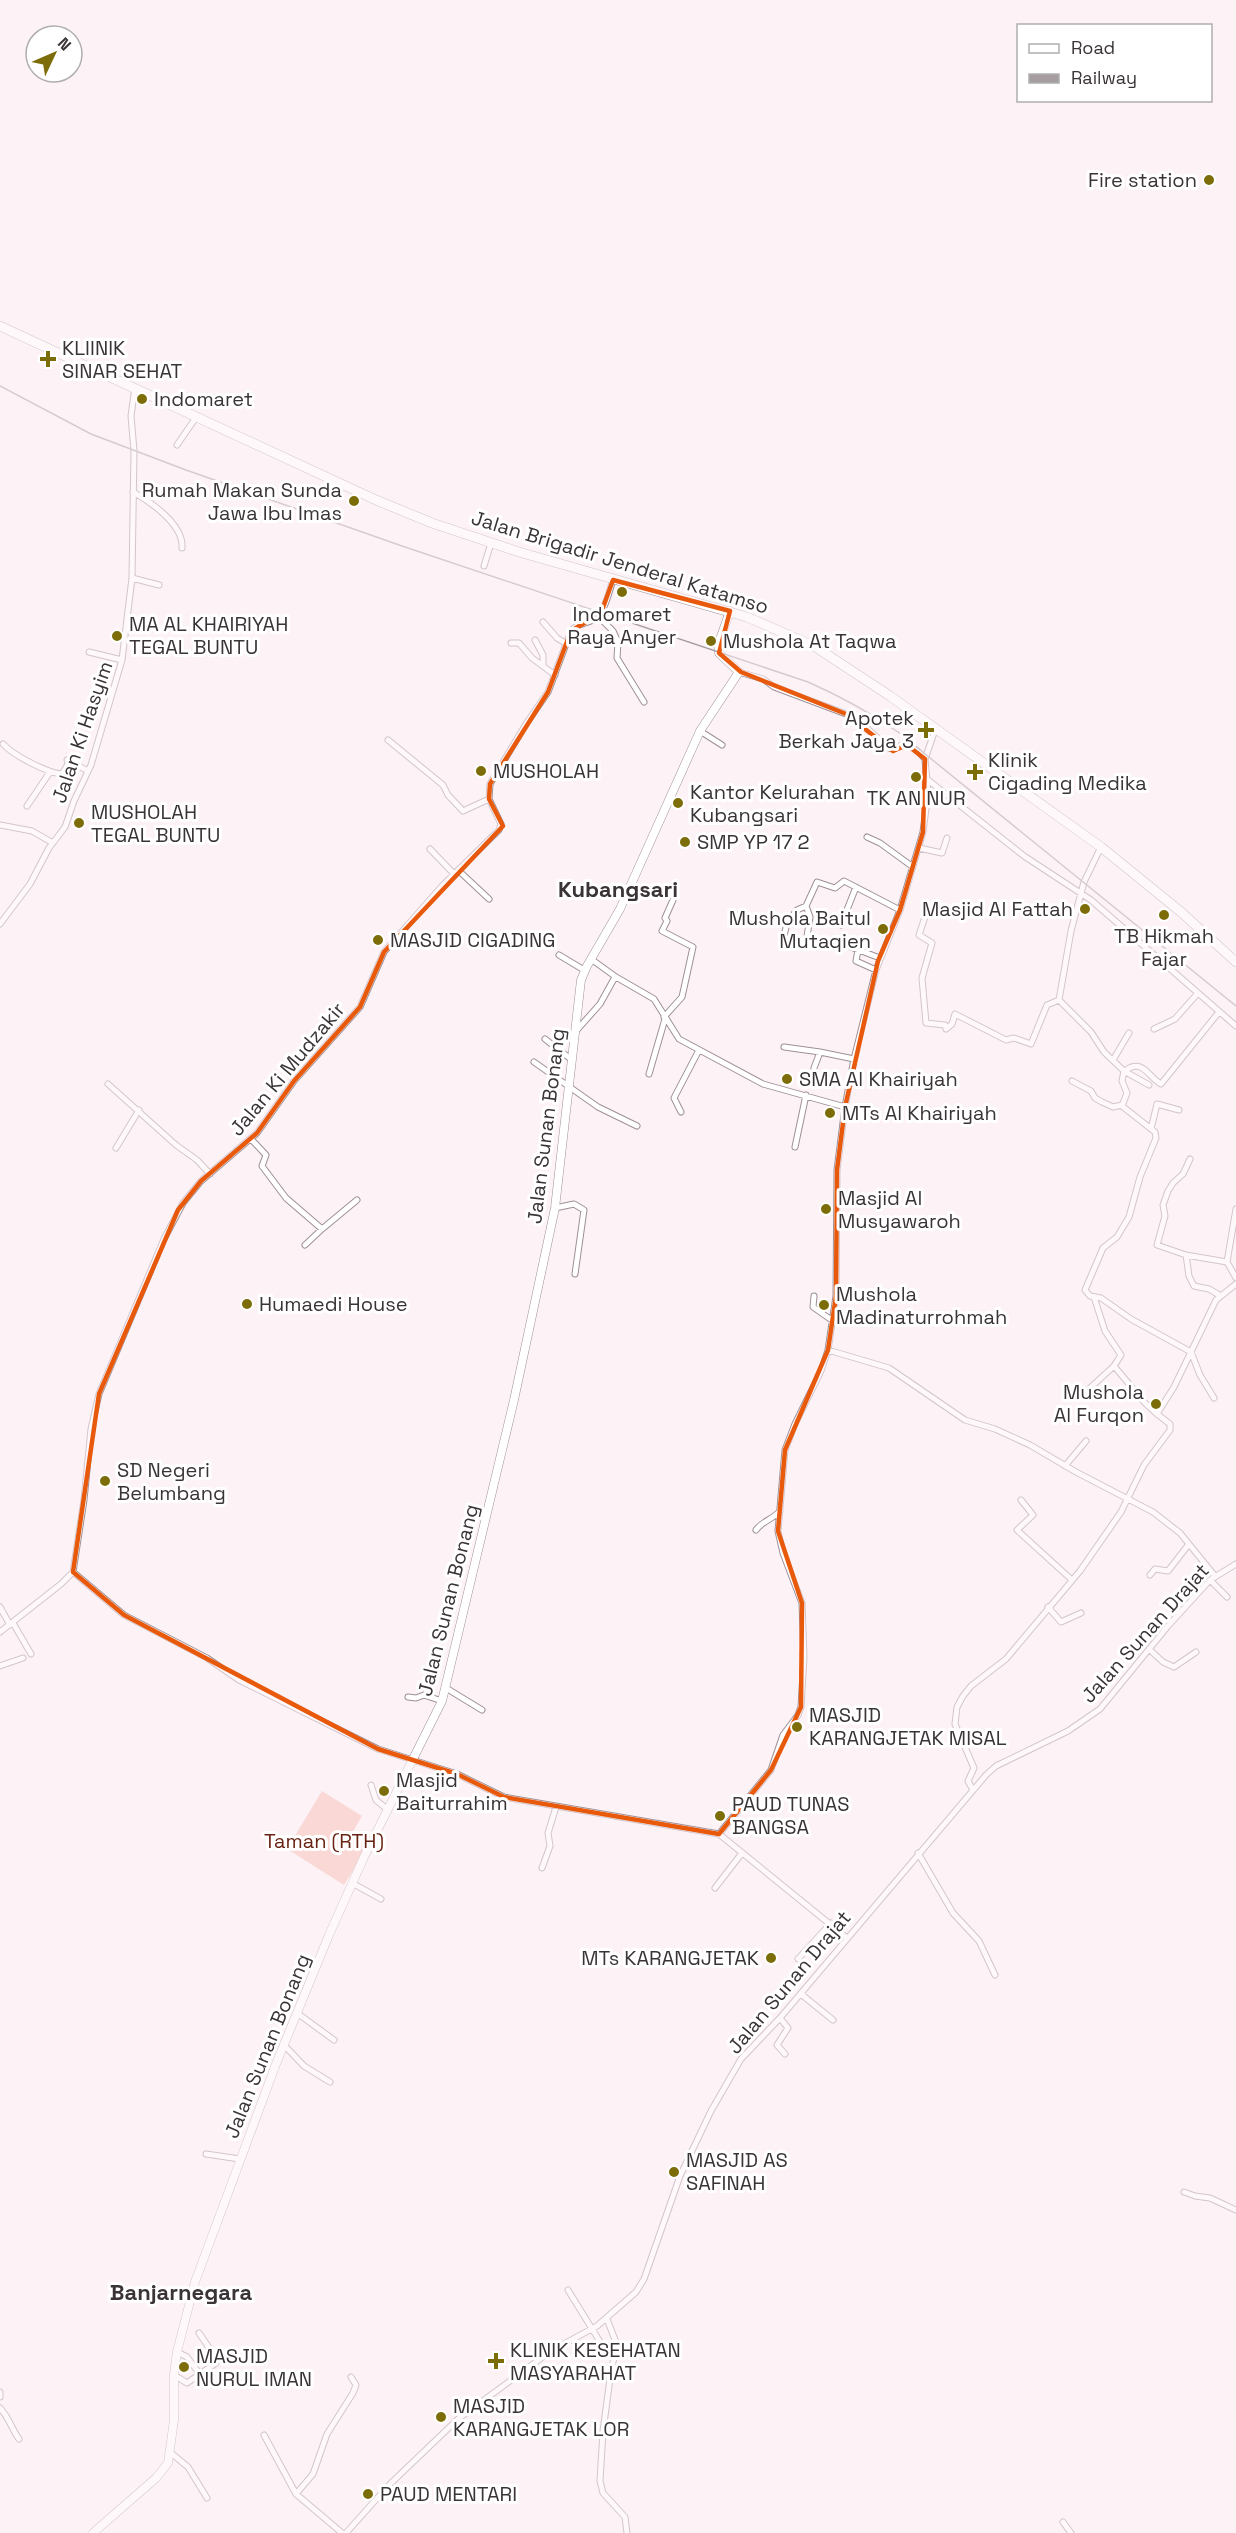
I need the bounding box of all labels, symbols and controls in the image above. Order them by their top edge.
north arrow [24,24,84,84]
legend [1017,24,1212,102]
text: N [53,33,76,55]
text: Road [1071,36,1115,59]
text: Railway [1071,66,1137,89]
place label: Fire station [1088,167,1197,193]
marker: Fire station [1202,173,1216,187]
place label: KLIINIK SINAR SEHAT [62,335,182,384]
marker: KLIINIK SINAR SEHAT [39,350,57,368]
place label: Indomaret [154,386,253,412]
marker: Indomaret [135,392,149,406]
place label: Rumah Makan Sunda Jawa Ibu Imas [142,477,342,526]
marker: Rumah Makan Sunda Jawa Ibu Imas [347,494,361,508]
street label: Jalan Brigadir Jenderal Katamso [468,504,772,620]
marker: Indomaret Raya Anyer [615,585,629,599]
place label: Indomaret Raya Anyer [568,601,676,650]
place label: MA AL KHAIRIYAH TEGAL BUNTU [129,611,288,660]
place label: Mushola At Taqwa [723,628,897,654]
marker: MA AL KHAIRIYAH TEGAL BUNTU [110,629,124,643]
marker: Mushola At Taqwa [704,634,718,648]
street label: Jalan Ki Hasyim [46,658,118,806]
place label: Apotek Berkah Jaya 3 [778,705,914,754]
marker: Apotek Berkah Jaya 3 [919,723,933,737]
place label: Klinik Cigading Medika [988,747,1147,796]
place label: MUSHOLAH [493,758,599,784]
marker: Klinik Cigading Medika [966,763,984,781]
marker: MUSHOLAH [474,764,488,778]
marker: TK AN NUR [909,770,923,784]
place label: Kantor Kelurahan Kubangsari [690,779,855,828]
place label: TK AN NUR [866,785,966,811]
marker: Kantor Kelurahan Kubangsari [671,796,685,810]
place label: MUSHOLAH TEGAL BUNTU [91,799,220,848]
marker: MUSHOLAH TEGAL BUNTU [72,816,86,830]
place label: SMP YP 17 2 [697,829,810,855]
marker: SMP YP 17 2 [678,835,692,849]
district label: Kubangsari [558,875,678,903]
place label: Masjid Al Fattah [922,896,1073,922]
marker: Masjid Al Fattah [1078,902,1092,916]
place label: Mushola Baitul Mutaqien [729,905,871,954]
marker: TB Hikmah Fajar [1157,908,1171,922]
marker: Mushola Baitul Mutaqien [876,922,890,936]
place label: TB Hikmah Fajar [1114,923,1214,972]
place label: MASJID CIGADING [390,927,555,953]
marker: MASJID CIGADING [371,933,385,947]
street label: Jalan Ki Mudzakir [224,997,350,1141]
street label: Jalan Sunan Bonang [521,1027,571,1225]
place label: SMA Al Khairiyah [799,1066,958,1092]
marker: SMA Al Khairiyah [780,1072,794,1086]
place label: MTs Al Khairiyah [842,1100,997,1126]
marker: MTs Al Khairiyah [823,1106,837,1120]
place label: Masjid Al Musyawaroh [838,1185,961,1234]
marker: Masjid Al Musyawaroh [819,1202,833,1216]
place label: Mushola Madinaturrohmah [836,1281,1007,1330]
place label: Humaedi House [259,1291,408,1317]
marker: Humaedi House [240,1297,254,1311]
marker: Mushola Madinaturrohmah [817,1298,831,1312]
place label: Mushola Al Furqon [1054,1379,1144,1428]
marker: Mushola Al Furqon [1149,1397,1163,1411]
place label: SD Negeri Belumbang [117,1457,226,1506]
marker: SD Negeri Belumbang [98,1474,112,1488]
street label: Jalan Sunan Bonang [412,1501,484,1699]
street label: Jalan Sunan Drajat [1075,1558,1215,1708]
place label: MASJID KARANGJETAK MISAL [809,1702,1007,1751]
marker: MASJID KARANGJETAK MISAL [790,1720,804,1734]
place label: Masjid Baiturrahim [396,1767,508,1816]
marker: Masjid Baiturrahim [377,1784,391,1798]
place label: PAUD TUNAS BANGSA [732,1791,850,1840]
marker: PAUD TUNAS BANGSA [713,1809,727,1823]
park label: Taman (RTH) [264,1828,384,1854]
street label: Jalan Sunan Drajat [721,1905,857,2059]
place label: MTs KARANGJETAK [581,1945,759,1971]
street label: Jalan Sunan Bonang [218,1950,316,2142]
marker: MTs KARANGJETAK [764,1951,778,1965]
place label: MASJID AS SAFINAH [686,2147,788,2196]
marker: MASJID AS SAFINAH [667,2165,681,2179]
district label: Banjarnegara [110,2278,252,2306]
place label: KLINIK KESEHATAN MASYARAHAT [510,2337,681,2386]
place label: MASJID NURUL IMAN [196,2343,312,2392]
marker: KLINIK KESEHATAN MASYARAHAT [487,2352,505,2370]
marker: MASJID NURUL IMAN [177,2360,191,2374]
place label: MASJID KARANGJETAK LOR [453,2393,629,2442]
marker: MASJID KARANGJETAK LOR [434,2410,448,2424]
place label: PAUD MENTARI [380,2481,517,2507]
marker: PAUD MENTARI [361,2487,375,2501]

